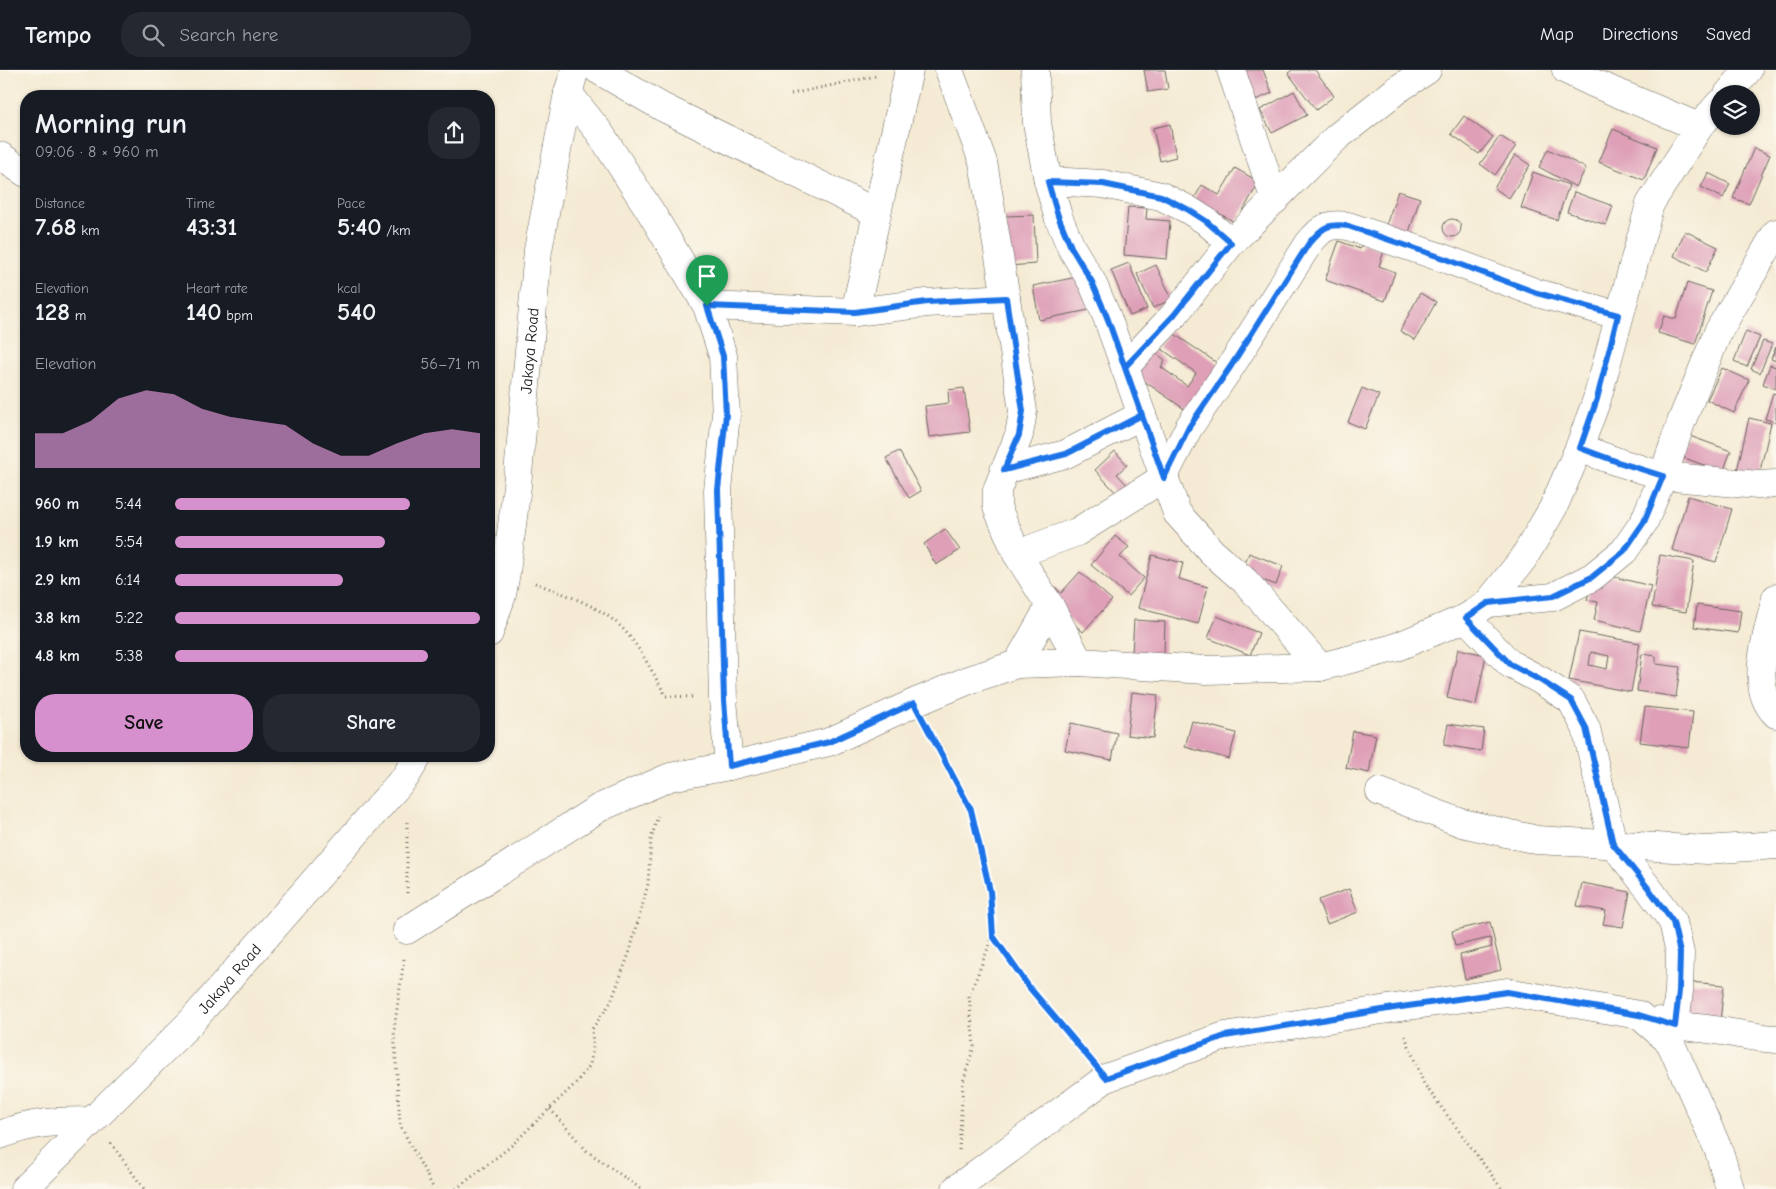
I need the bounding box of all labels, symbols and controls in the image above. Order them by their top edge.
search box [121,12,471,57]
text: Tempo [25,21,91,49]
icon: search [139,21,167,49]
text: Search here [179,24,278,46]
text: Map [1540,24,1574,45]
text: Directions [1602,24,1678,45]
text: Saved [1706,24,1751,45]
map controls [1710,85,1760,135]
button: layers [1710,85,1760,135]
button: share [428,107,480,159]
text: Morning run [35,108,187,140]
text: 09:06 · 8 × 960 m [35,143,159,161]
text: Distance [35,195,85,212]
text: Time [186,195,215,212]
text: Pace [337,195,365,212]
text: 7.68 [35,212,77,241]
text: 43:31 [186,212,237,241]
text: 5:40 [337,212,381,241]
text: km [77,222,100,239]
text: /km [381,222,411,239]
pin [686,255,728,306]
icon: arrive [693,262,721,290]
text: Elevation [35,280,89,297]
text: Heart rate [186,280,248,297]
text: kcal [337,280,361,297]
text: 128 [35,297,70,326]
text: 140 [186,297,222,326]
text: 540 [337,297,376,326]
text: m [70,307,86,324]
text: bpm [222,307,253,324]
street label: Jakaya Road [517,307,543,395]
text: Elevation [35,355,96,373]
text: 56–71 m [421,355,480,373]
text: 960 m [35,495,79,513]
text: 5:44 [115,495,142,513]
text: 1.9 km [35,533,79,551]
text: 5:54 [115,533,143,551]
text: 2.9 km [35,571,80,589]
text: 6:14 [115,571,141,589]
text: 3.8 km [35,609,80,627]
text: 5:22 [115,609,143,627]
text: 4.8 km [35,647,80,665]
text: 5:38 [115,647,143,665]
button: Save [35,694,253,752]
button: Share [263,694,480,752]
street label: Jakaya Road [195,941,265,1018]

